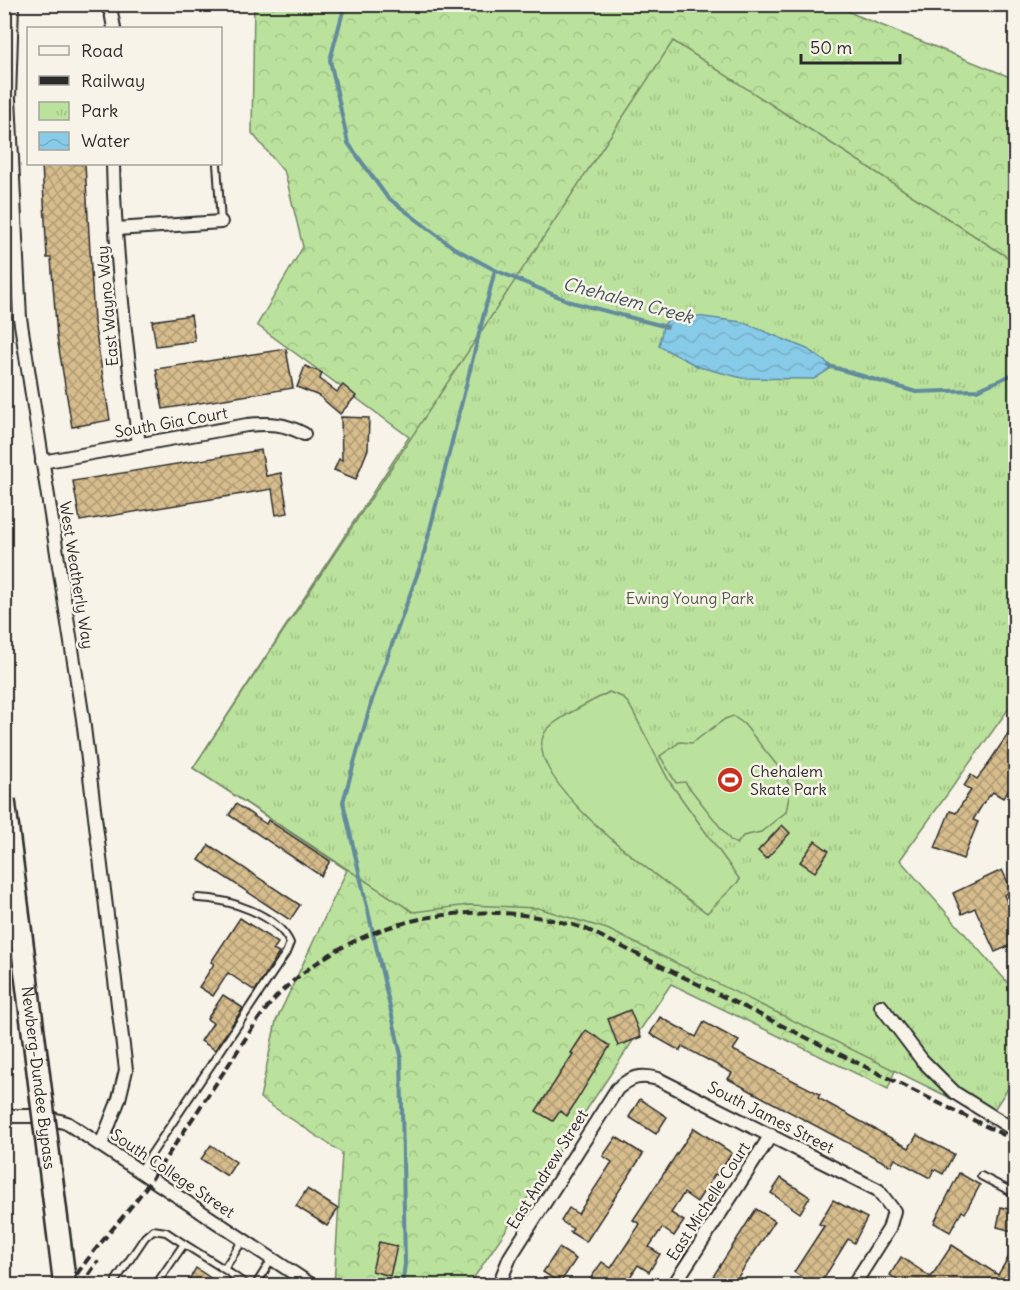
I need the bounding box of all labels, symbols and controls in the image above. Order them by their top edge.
legend [27,27,222,165]
scale bar [801,27,900,65]
text: 50 m [810,36,852,59]
text: Road [81,39,124,62]
text: Railway [81,69,145,92]
text: Park [81,99,118,122]
text: Water [81,129,131,152]
street label: East Wayno Way [92,245,122,367]
water label: Chehalem Creek [561,272,697,329]
street label: South Gia Court [113,402,230,442]
street label: West Weatherly Way [55,500,99,650]
park label: Ewing Young Park [626,588,754,608]
place label: Chehalem Skate Park [750,761,827,799]
sports icon: Chehalem Skate Park [715,765,745,795]
street label: Newberg-Dundee Bypass [17,985,60,1171]
street label: South James Street [704,1076,838,1158]
street label: East Andrew Street [502,1105,592,1233]
street label: South College Street [107,1124,239,1222]
street label: East Michelle Court [662,1137,754,1264]

